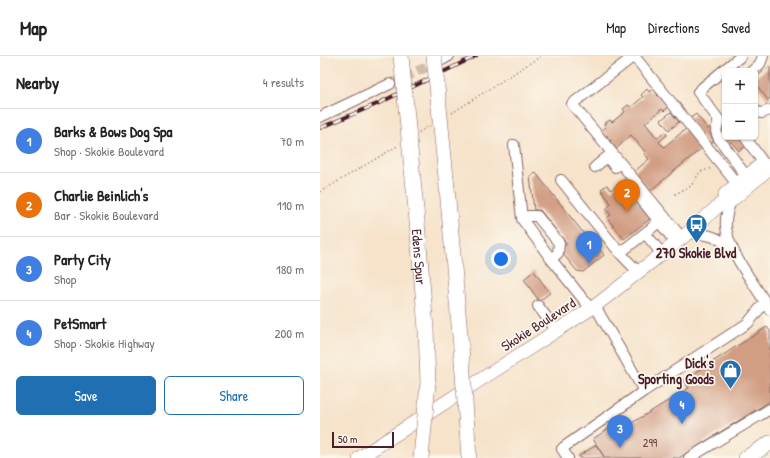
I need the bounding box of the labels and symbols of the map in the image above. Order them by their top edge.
pin: 2 [614,179,640,212]
bus stop icon: 270 Skokie Blvd [683,211,709,244]
street label: Edens Spur [408,228,432,286]
pin: 1 [576,231,602,264]
place label: 270 Skokie Blvd [656,243,737,262]
your location [491,249,511,269]
street label: Skokie Boulevard [497,293,579,355]
place label: Dick's Sporting Goods [638,353,715,390]
shop icon: Dick's Sporting Goods [717,357,743,390]
pin: 4 [669,391,695,424]
pin: 3 [607,415,633,448]
scale bar [332,430,394,449]
house number: 299 [643,434,658,451]

